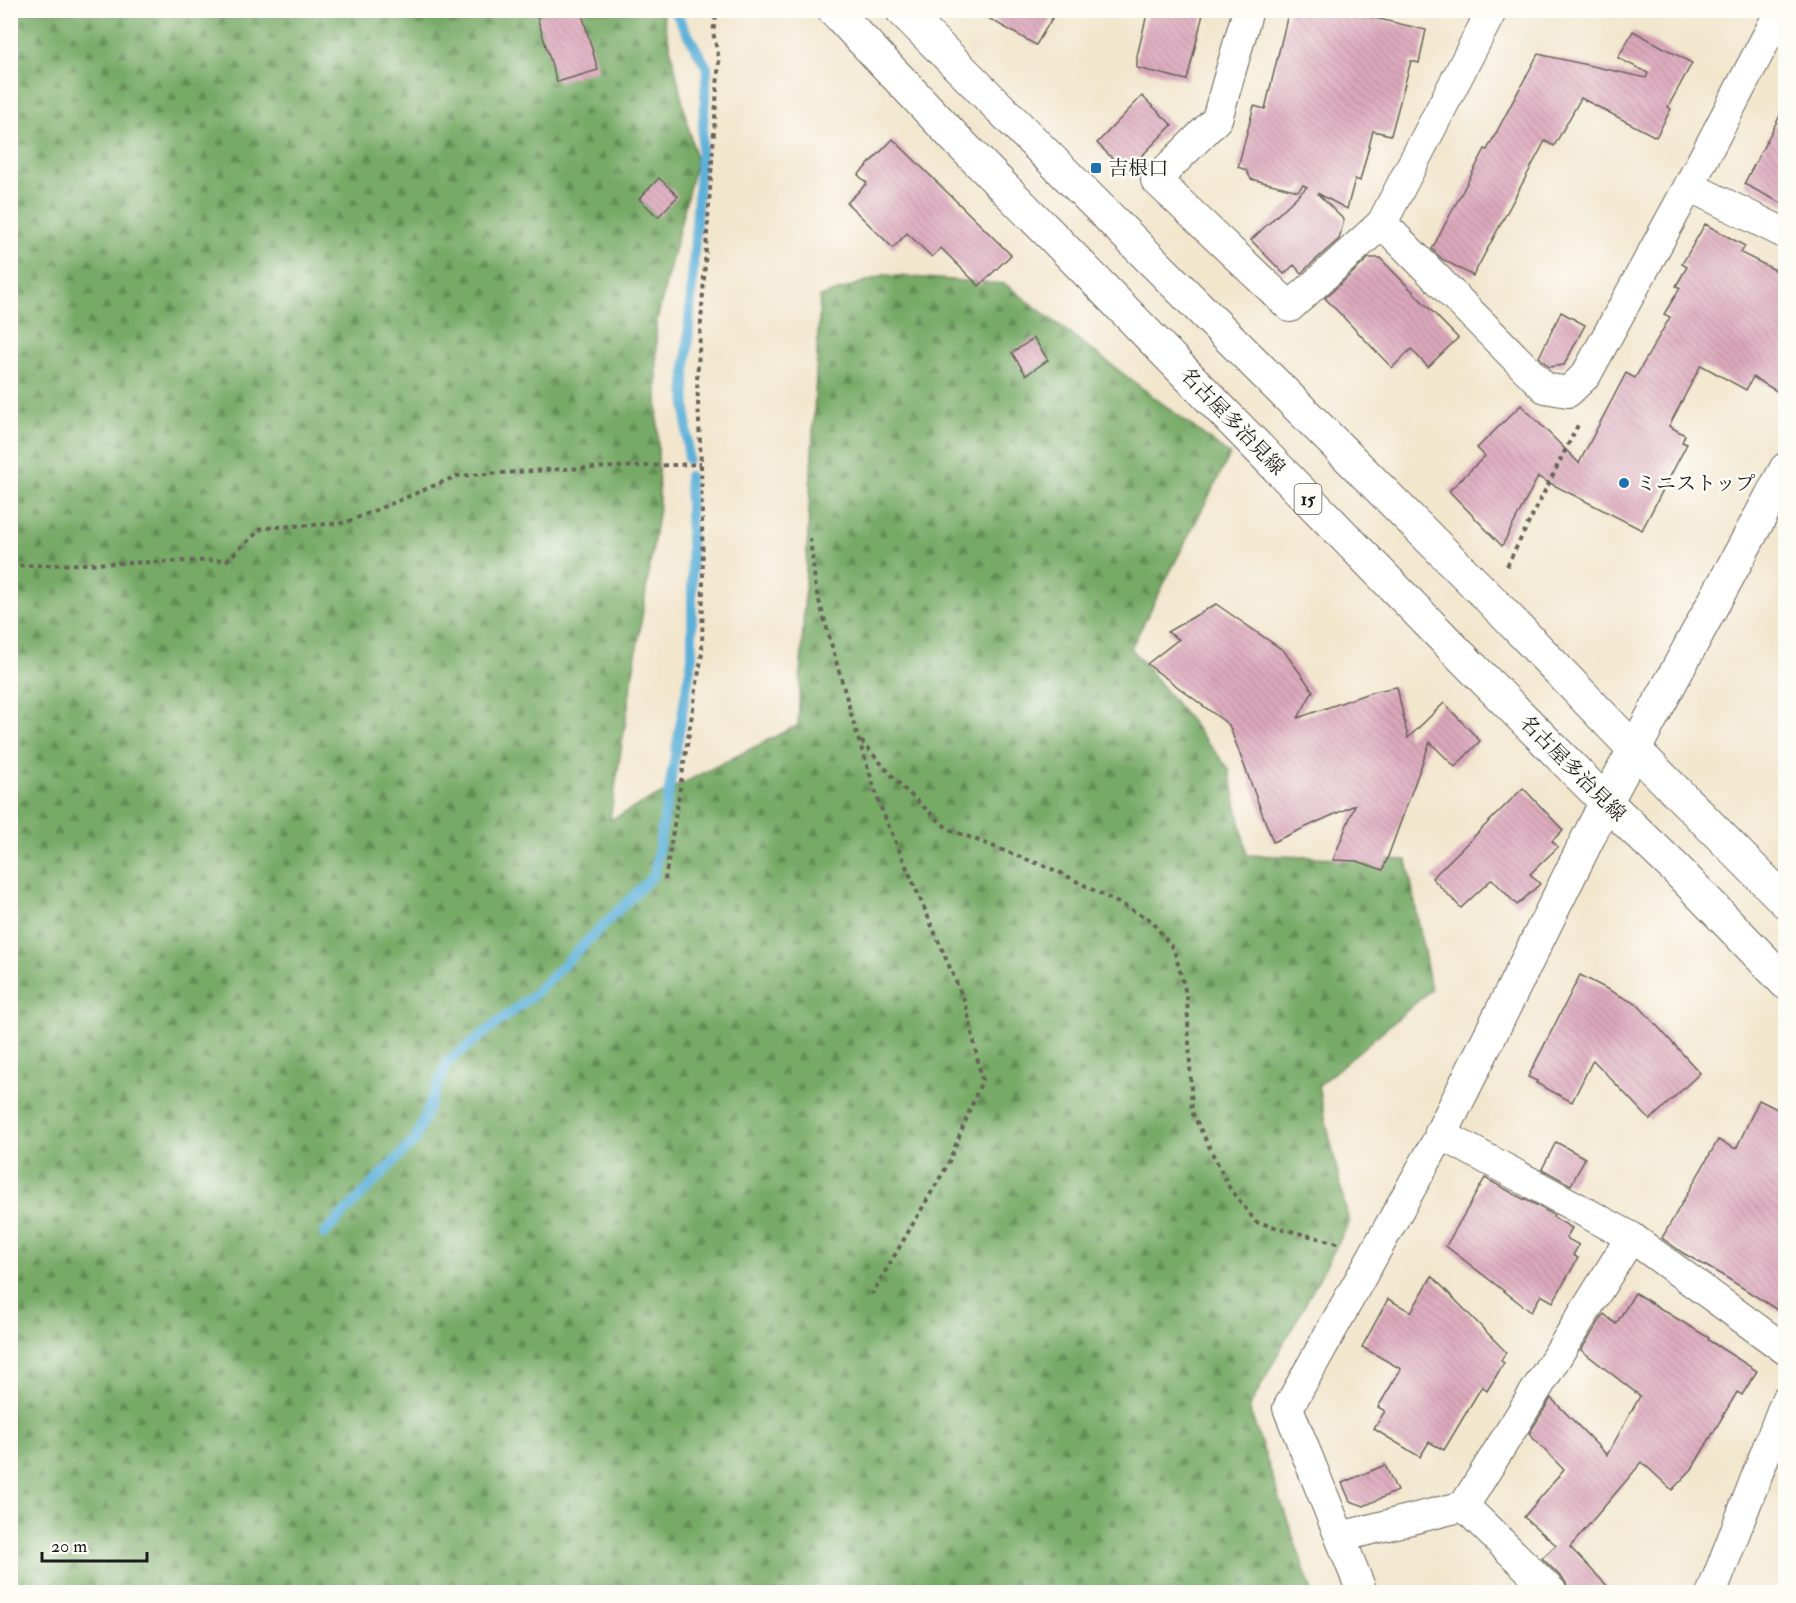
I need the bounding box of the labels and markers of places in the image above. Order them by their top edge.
place label: 吉根口 [1108,156,1168,181]
marker: 吉根口 [1089,161,1103,175]
place label: ミニストップ [1636,471,1755,496]
marker: ミニストップ [1617,476,1631,490]

